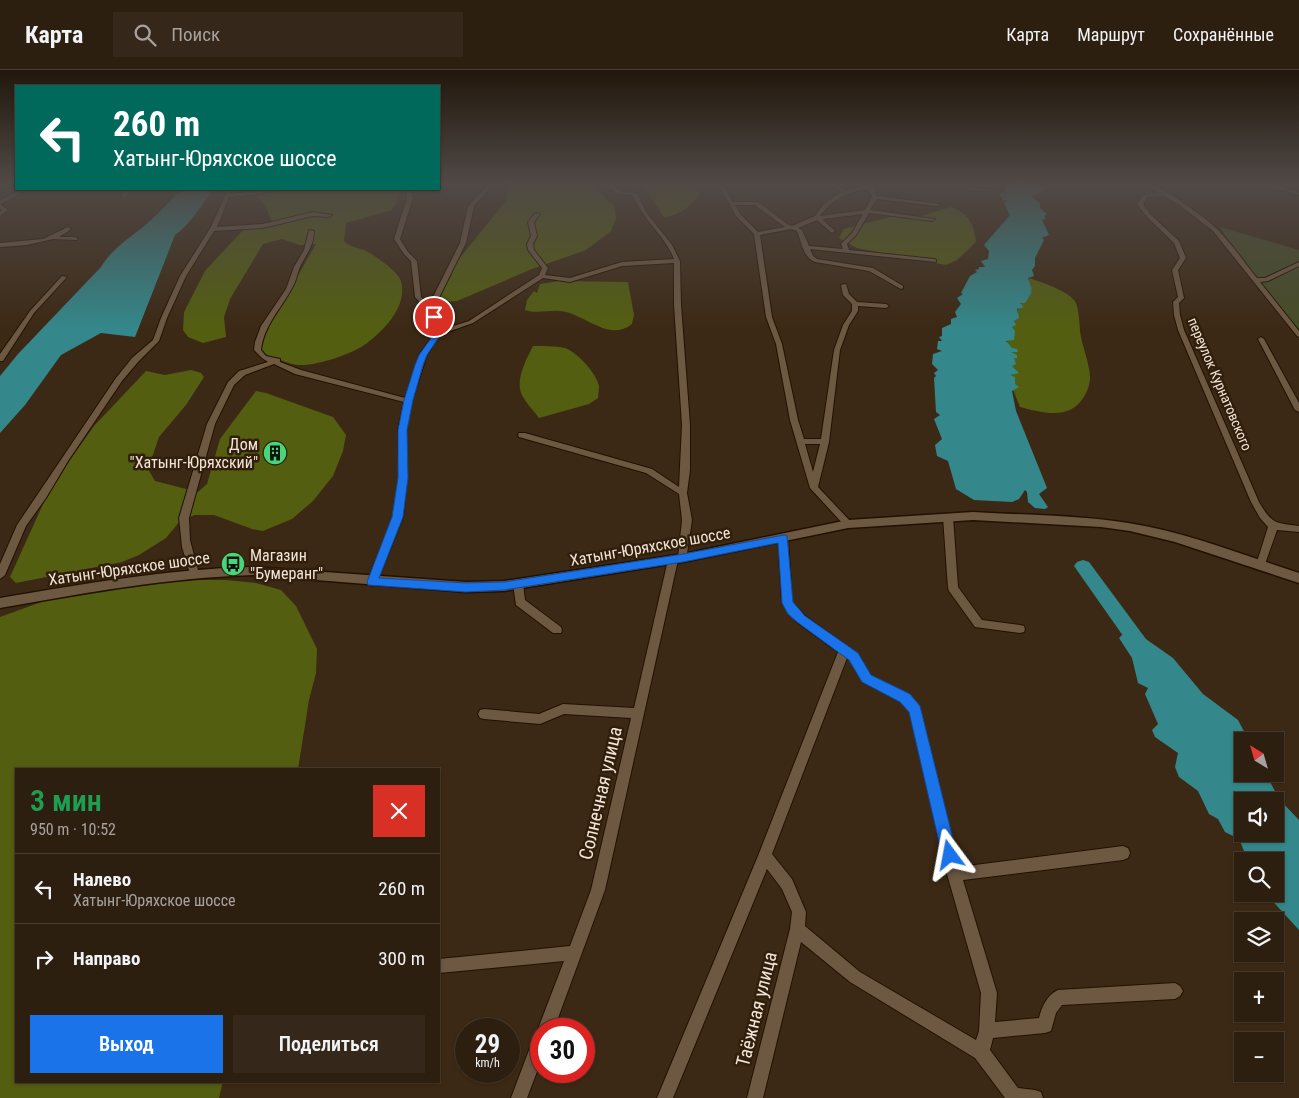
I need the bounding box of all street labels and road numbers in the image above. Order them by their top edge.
street label: переулок Курнатовского [1185,315,1255,453]
street label: Хатынг-Юряхское шоссе [568,523,732,570]
street label: Хатынг-Юряхское шоссе [47,548,211,589]
street label: Солнечная улица [574,724,627,862]
street label: Таёжная улица [731,949,782,1069]

